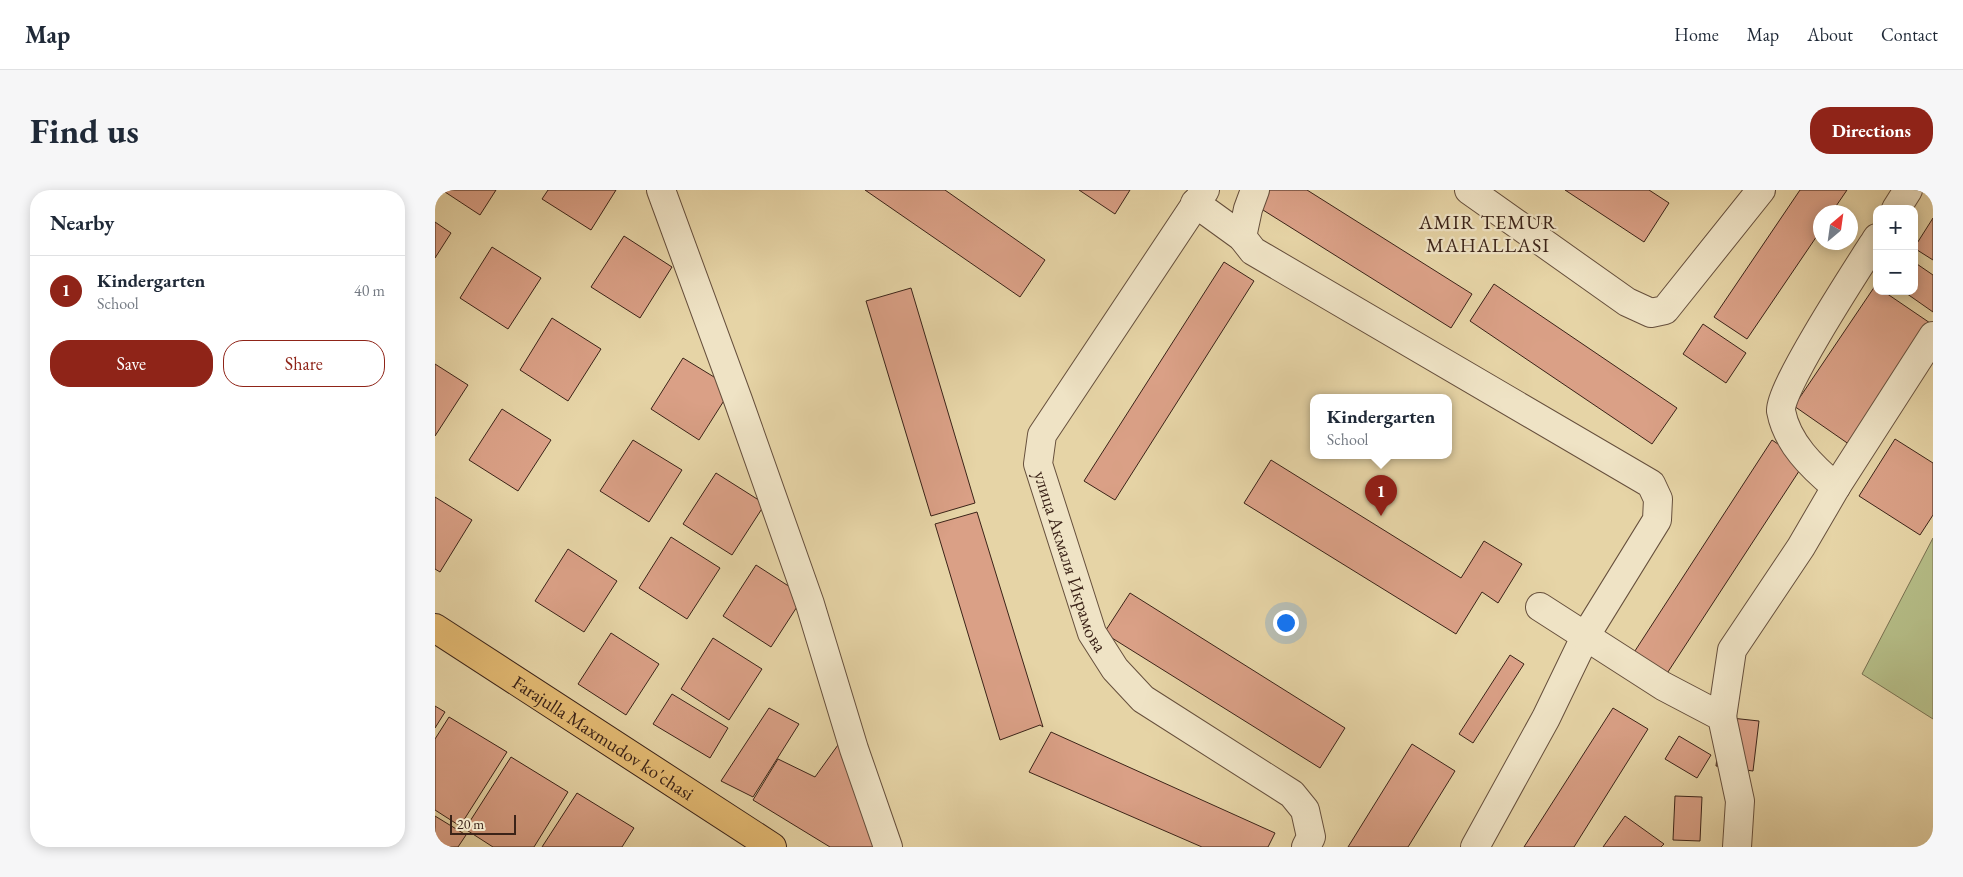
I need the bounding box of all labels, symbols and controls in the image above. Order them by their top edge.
text: Map [25,19,70,50]
text: Home [1674,23,1719,46]
text: Map [1747,23,1779,46]
text: About [1807,23,1853,46]
text: Contact [1881,23,1938,46]
button: Directions [1810,107,1933,154]
text: Find us [30,108,139,153]
north arrow [1813,205,1858,250]
map controls [1873,205,1918,295]
button: + [1873,205,1918,250]
text: Nearby [50,209,114,236]
district label: AMIR TEMUR MAHALLASI [1418,209,1557,258]
button: − [1873,250,1918,295]
text: Kindergarten [97,268,205,293]
text: 1 [62,280,70,301]
text: 40 m [354,280,385,301]
text: School [97,293,139,314]
button: Save [50,340,213,387]
button: Share [223,340,385,387]
popup [1310,394,1452,459]
text: Kindergarten [1327,404,1435,429]
text: School [1327,429,1368,450]
street label: улица Акмаля Икрамова [1028,468,1113,657]
pin: 1 [1365,475,1397,516]
your location [1273,610,1299,636]
street label: Farajulla Maxmudov ko'chasi [508,670,699,806]
scale bar [450,812,516,835]
text: 20 m [457,815,484,833]

